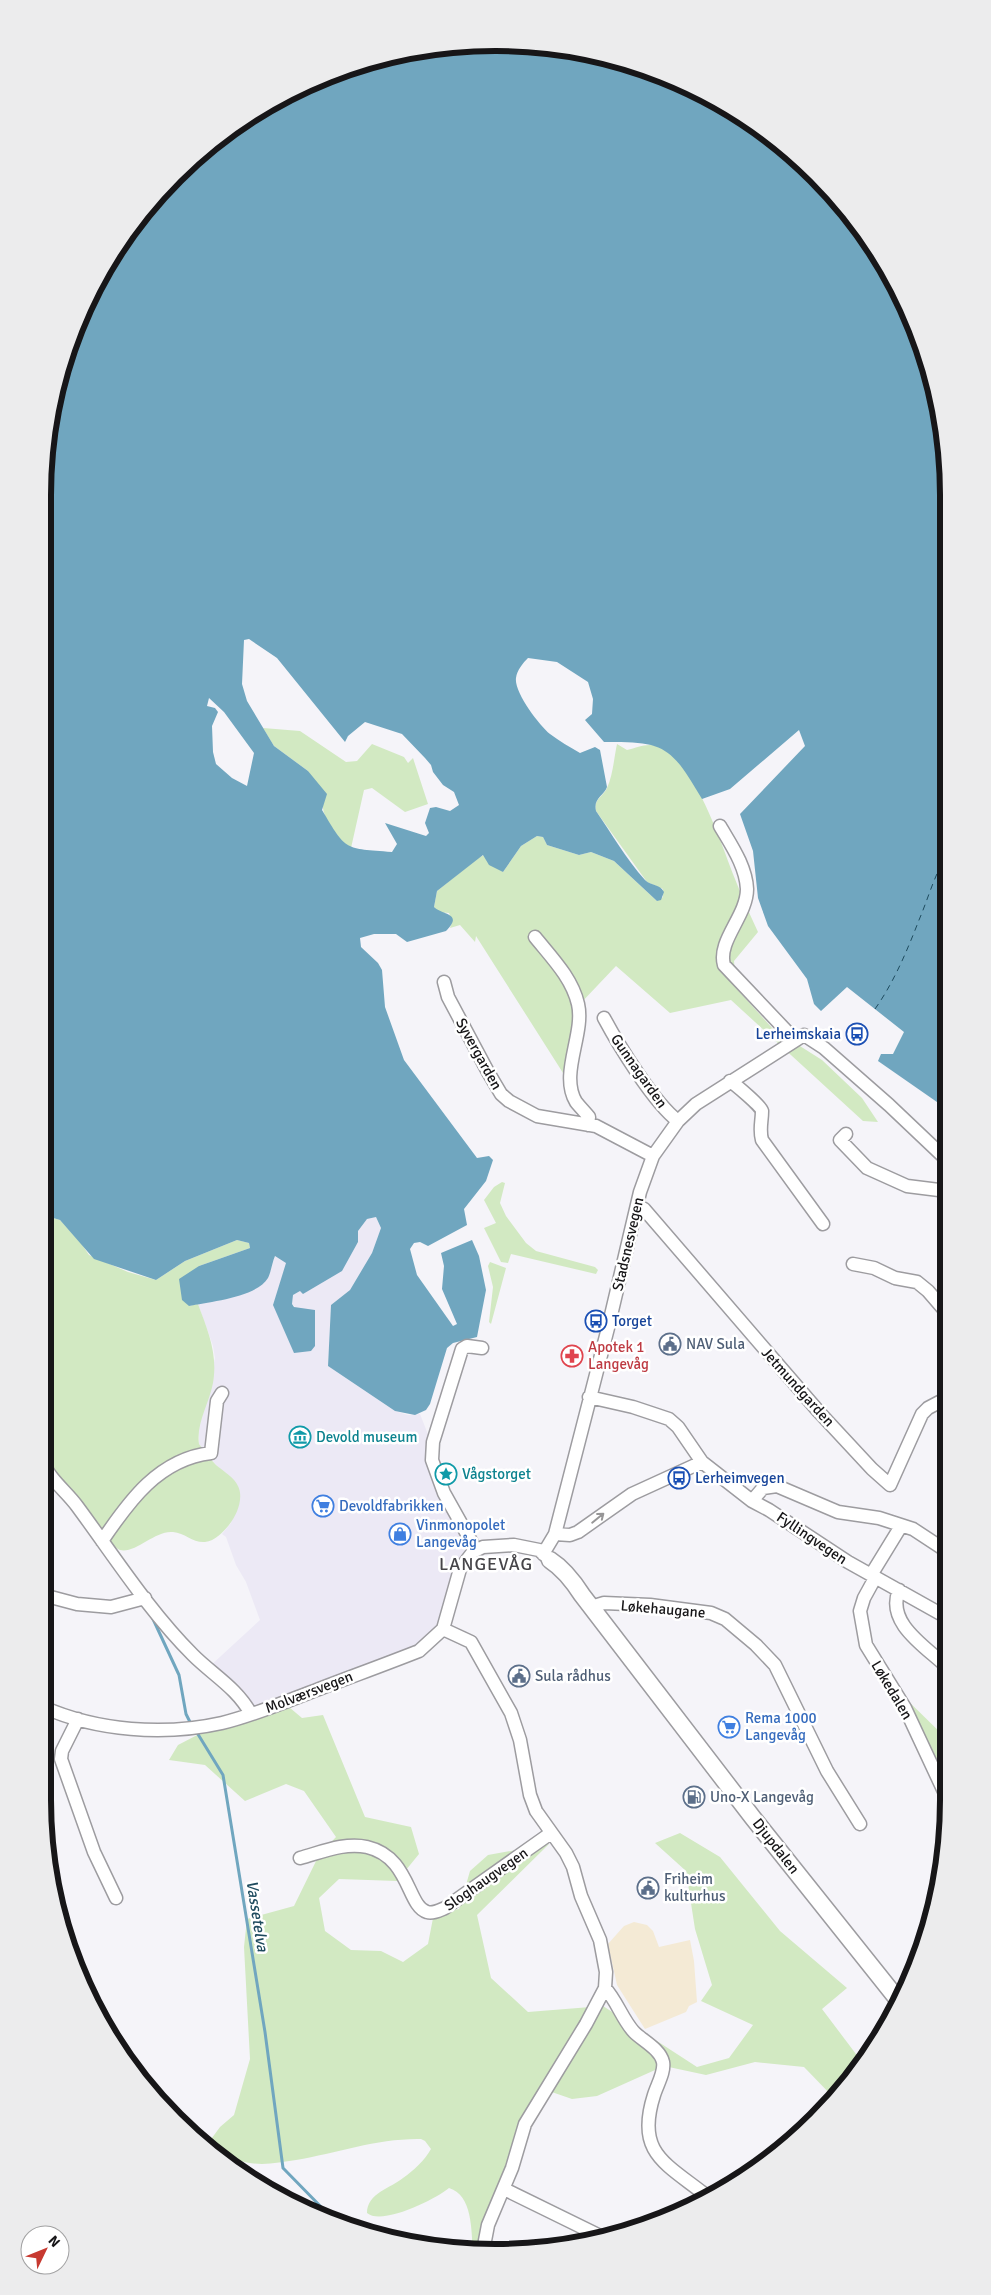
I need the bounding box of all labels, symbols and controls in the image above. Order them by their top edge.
street label: Syvergarden [452,1015,506,1093]
bus stop icon: Lerheimskaia [845,1022,869,1046]
place label: Lerheimskaia [755,1025,841,1043]
street label: Gunnagarden [607,1030,671,1112]
street label: Stadsnesvegen [608,1195,648,1293]
bus stop icon: Torget [584,1309,608,1333]
place label: Torget [612,1312,652,1330]
public building icon: NAV Sula [658,1332,682,1356]
place label: NAV Sula [686,1335,745,1353]
place label: Apotek 1 Langevåg [588,1338,649,1373]
pharmacy icon: Apotek 1 Langevåg [560,1344,584,1368]
street label: Jetmundgarden [758,1344,838,1430]
museum icon: Devold museum [288,1425,312,1449]
place label: Devold museum [316,1428,417,1446]
place icon: Vågstorget [434,1462,458,1486]
place label: Vågstorget [462,1465,531,1483]
bus stop icon: Lerheimvegen [667,1466,691,1490]
place label: Lerheimvegen [695,1469,785,1487]
supermarket icon: Devoldfabrikken [311,1494,335,1518]
place label: Devoldfabrikken [339,1497,444,1515]
street label: Fyllingvegen [773,1508,851,1568]
one-way arrow [591,1512,604,1523]
place label: Vinmonopolet Langevåg [416,1516,505,1551]
shop icon: Vinmonopolet Langevåg [388,1522,412,1546]
district label: LANGEVÅG [439,1553,533,1575]
street label: Løkehaugane [620,1596,706,1622]
street label: Løkedalen [867,1657,917,1723]
public building icon: Sula rådhus [507,1664,531,1688]
street label: Molværsvegen [263,1667,355,1717]
place label: Sula rådhus [535,1667,611,1685]
place label: Rema 1000 Langevåg [745,1709,817,1744]
supermarket icon: Rema 1000 Langevåg [717,1715,741,1739]
fuel station icon: Uno-X Langevåg [682,1785,706,1809]
place label: Uno-X Langevåg [710,1788,814,1806]
street label: Djupdalen [749,1815,803,1877]
street label: Sloghaugvegen [441,1844,531,1914]
place label: Friheim kulturhus [664,1870,726,1905]
public building icon: Friheim kulturhus [636,1876,660,1900]
water label: Vassetelva [241,1879,273,1954]
north arrow [20,2225,70,2275]
text: N [45,2232,64,2251]

